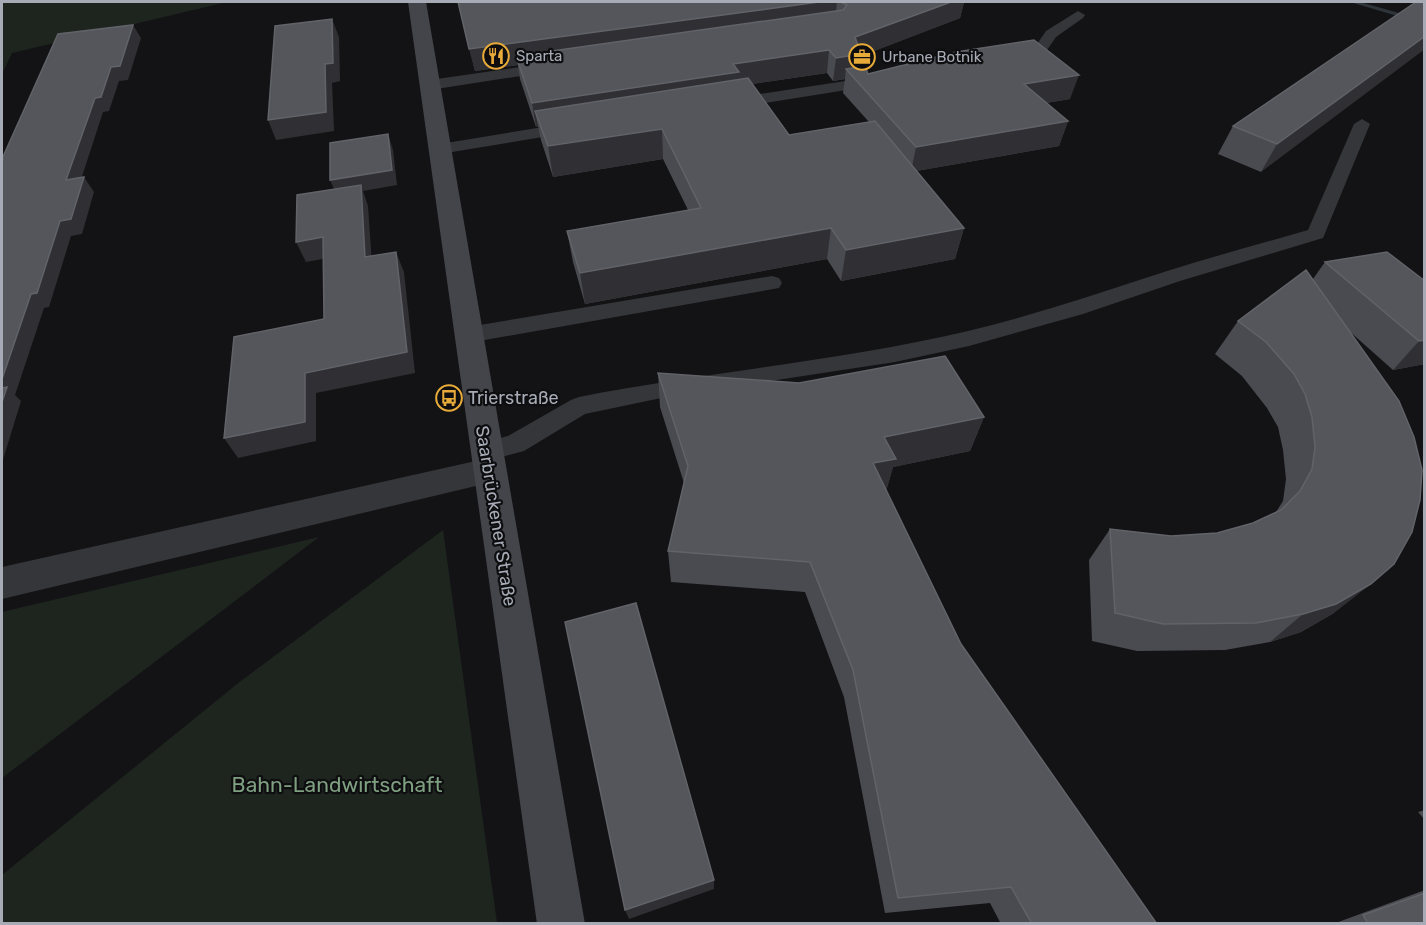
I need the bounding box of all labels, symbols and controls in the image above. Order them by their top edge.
restaurant icon: Sparta [481,41,511,71]
office icon: Urbane Botnik [847,42,877,72]
place label: Sparta [516,47,562,65]
place label: Urbane Botnik [882,48,982,66]
bus stop icon: Trierstraße [434,383,464,413]
place label: Trierstraße [468,387,559,409]
street label: Saarbrückener Straße [471,424,521,608]
park label: Bahn-Landwirtschaft [232,772,442,797]

